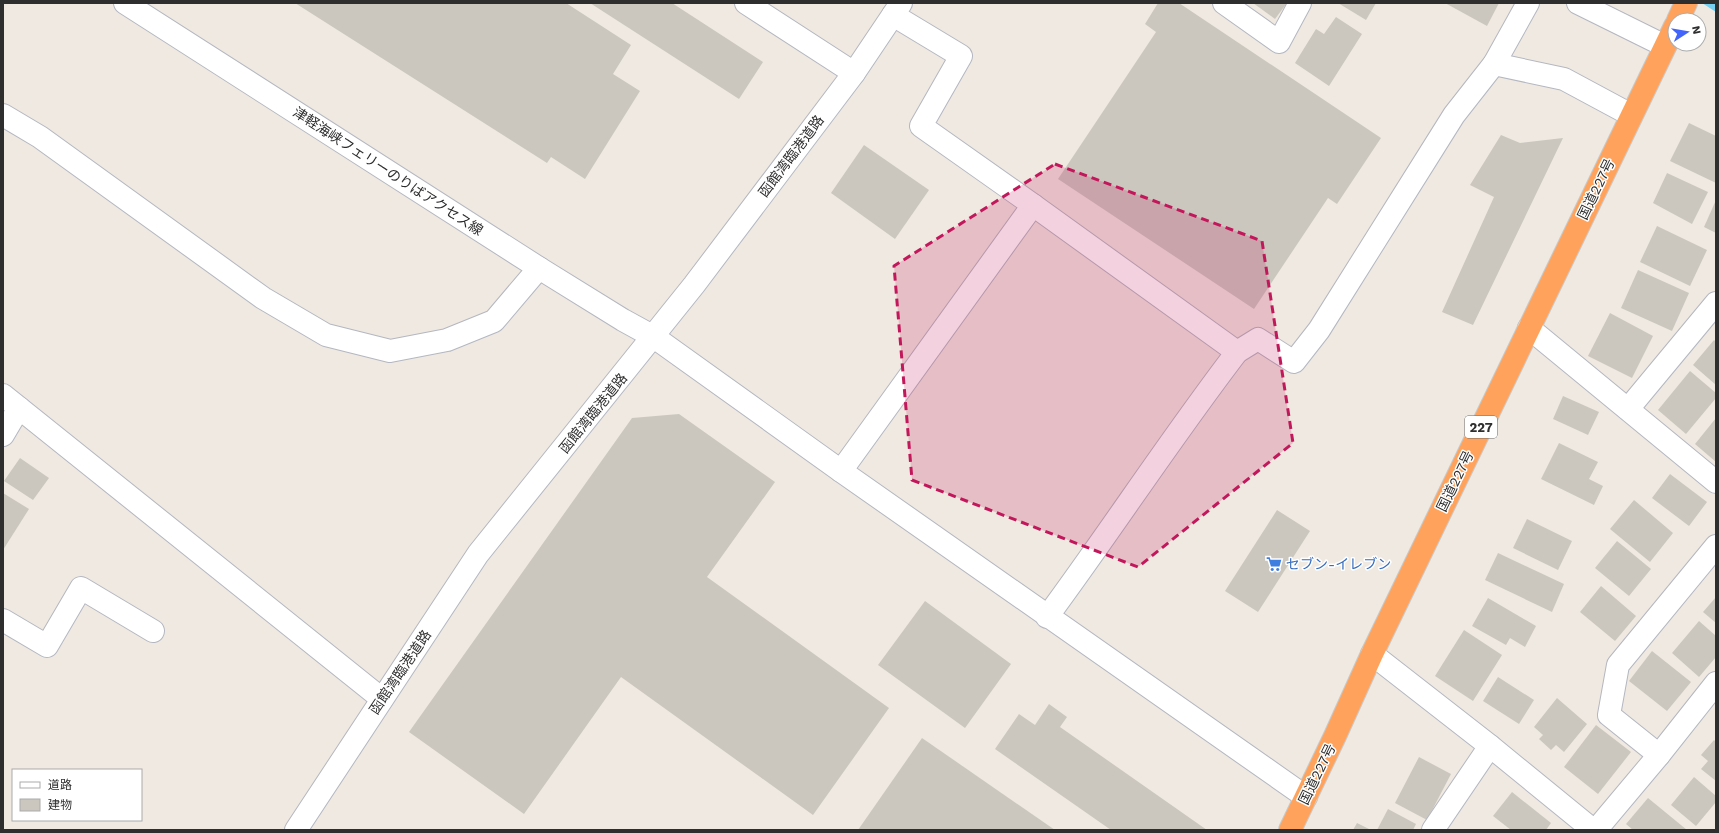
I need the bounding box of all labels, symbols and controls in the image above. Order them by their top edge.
north arrow [1667,12,1707,52]
text: N [1689,25,1703,35]
street label: 津軽海峡フェリーのりばアクセス線 [290,103,486,239]
street label: 函館湾臨港道路 [755,112,827,200]
street label: 国道227号 [1574,156,1618,222]
street label: 函館湾臨港道路 [556,370,630,456]
road number: 227 [1465,416,1497,438]
street label: 国道227号 [1433,448,1477,514]
supermarket icon: セブン-イレブン [1265,555,1283,573]
place label: セブン-イレブン [1286,556,1391,572]
street label: 函館湾臨港道路 [366,627,434,717]
street label: 国道227号 [1295,741,1339,807]
legend [12,769,142,821]
text: 道路 [48,778,72,792]
text: 建物 [48,798,72,812]

